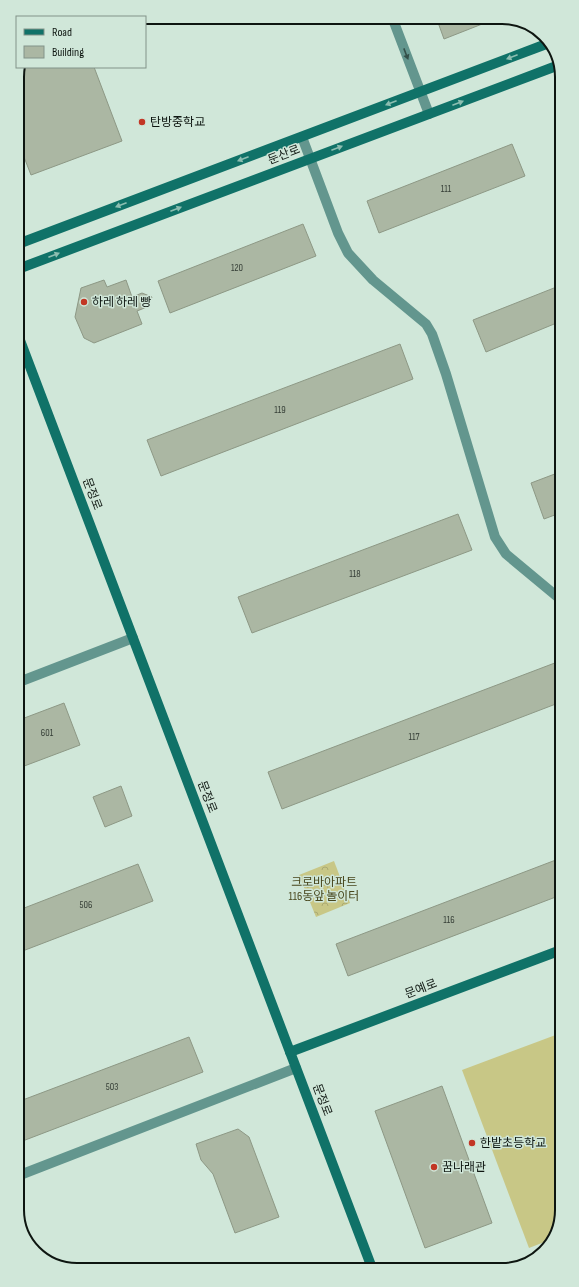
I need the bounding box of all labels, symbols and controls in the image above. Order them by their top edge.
legend [16,16,146,68]
text: Road [52,25,72,40]
text: Building [52,45,84,60]
one-way arrow [403,48,409,60]
one-way arrow [506,55,518,61]
one-way arrow [453,99,465,105]
one-way arrow [384,101,396,107]
place label: 탄방중학교 [150,115,205,130]
marker: 탄방중학교 [137,117,147,127]
street label: 둔산로 [266,142,302,168]
one-way arrow [331,145,343,151]
one-way arrow [236,157,248,163]
house number: 111 [441,183,452,195]
one-way arrow [115,203,127,209]
one-way arrow [170,206,182,212]
one-way arrow [49,252,61,258]
house number: 120 [231,262,243,274]
place label: 하레 하레 빵 [92,295,151,310]
marker: 하레 하레 빵 [79,297,89,307]
house number: 119 [274,404,286,416]
street label: 문정로 [79,476,105,512]
house number: 118 [349,568,361,580]
house number: 601 [41,727,54,739]
house number: 117 [409,731,419,743]
street label: 문정로 [194,779,220,815]
park label: 크로바아파트 116동앞 놀이터 [289,875,359,904]
house number: 506 [80,899,92,911]
house number: 116 [443,914,455,926]
street label: 문예로 [403,976,439,1002]
house number: 503 [106,1081,118,1093]
street label: 문정로 [309,1082,335,1118]
place label: 한밭초등학교 [480,1136,546,1151]
marker: 한밭초등학교 [467,1138,477,1148]
place label: 꿈나래관 [442,1160,486,1175]
marker: 꿈나래관 [429,1162,439,1172]

